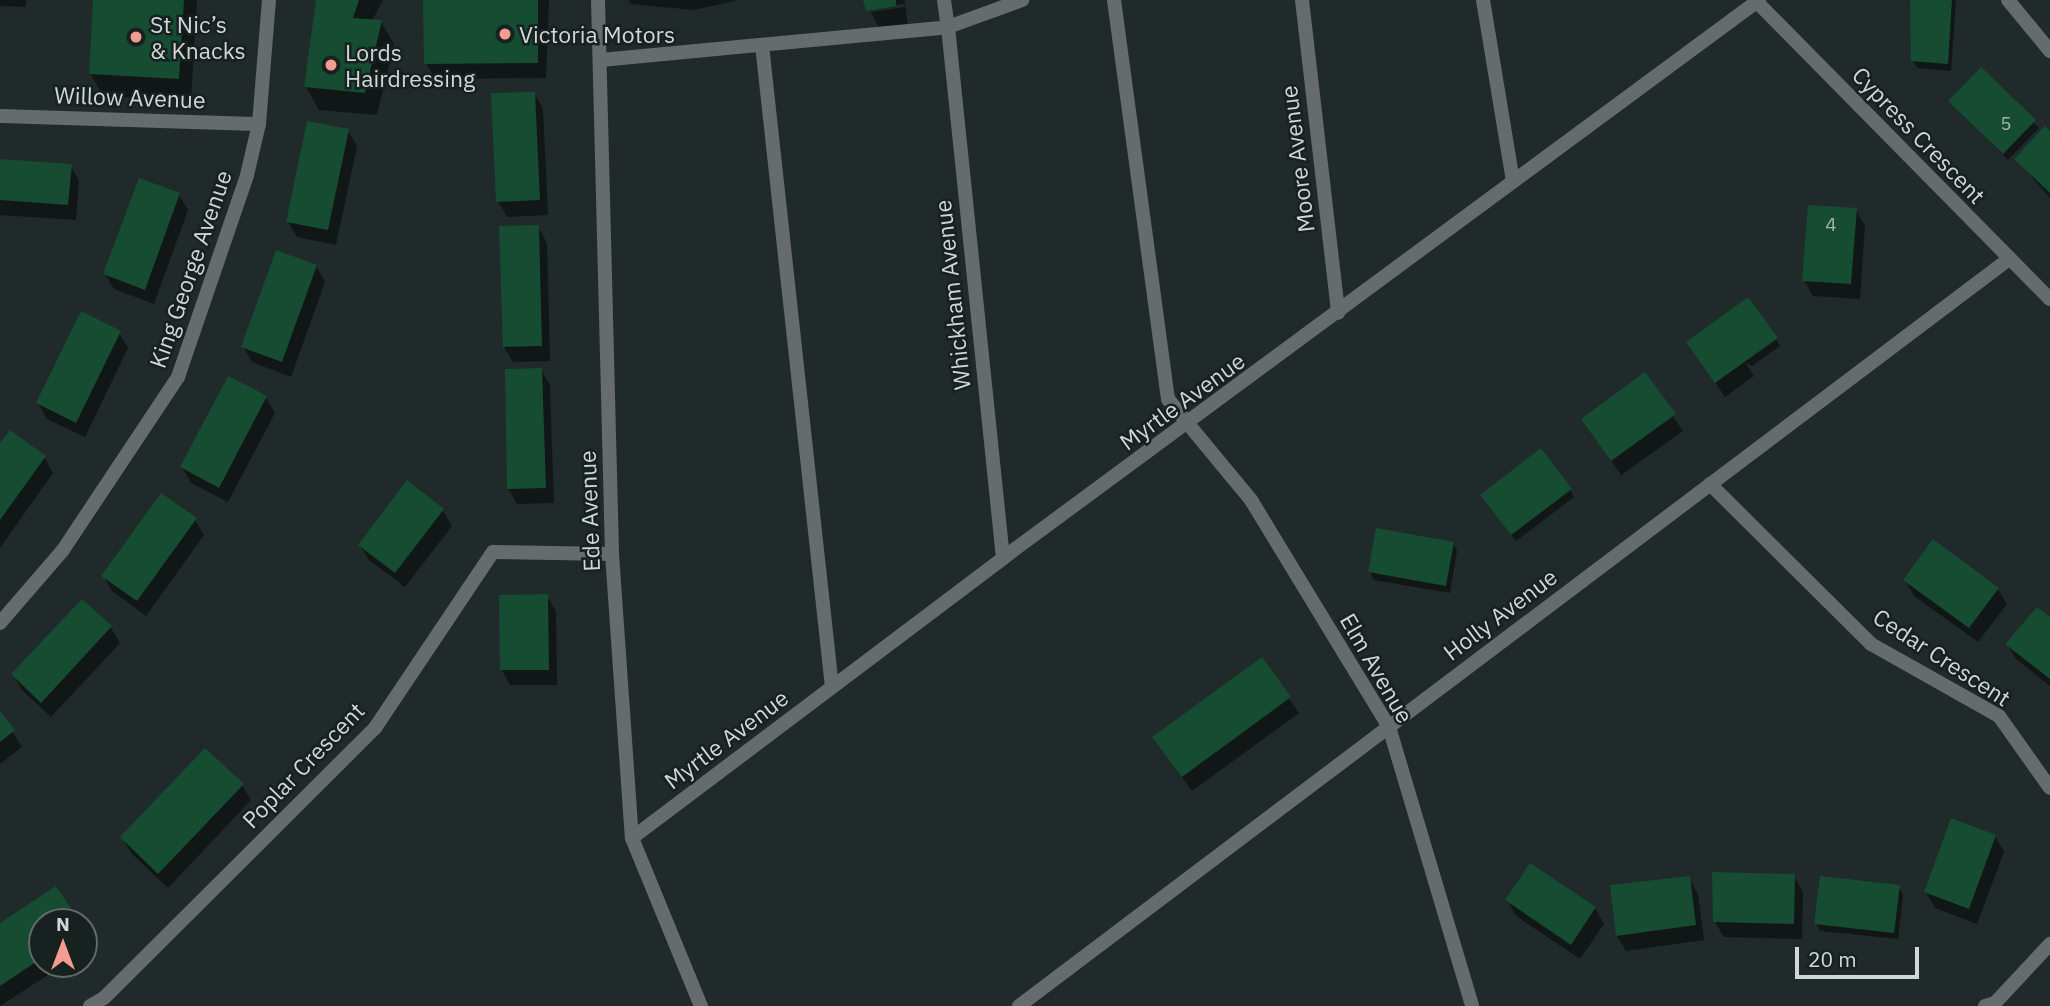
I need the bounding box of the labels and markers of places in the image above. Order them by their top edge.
place label: St Nic’s & Knacks [150,10,246,64]
place label: Victoria Motors [519,20,675,48]
marker: Victoria Motors [497,26,513,42]
marker: St Nic’s & Knacks [128,29,144,45]
place label: Lords Hairdressing [345,38,475,92]
marker: Lords Hairdressing [323,57,339,73]

